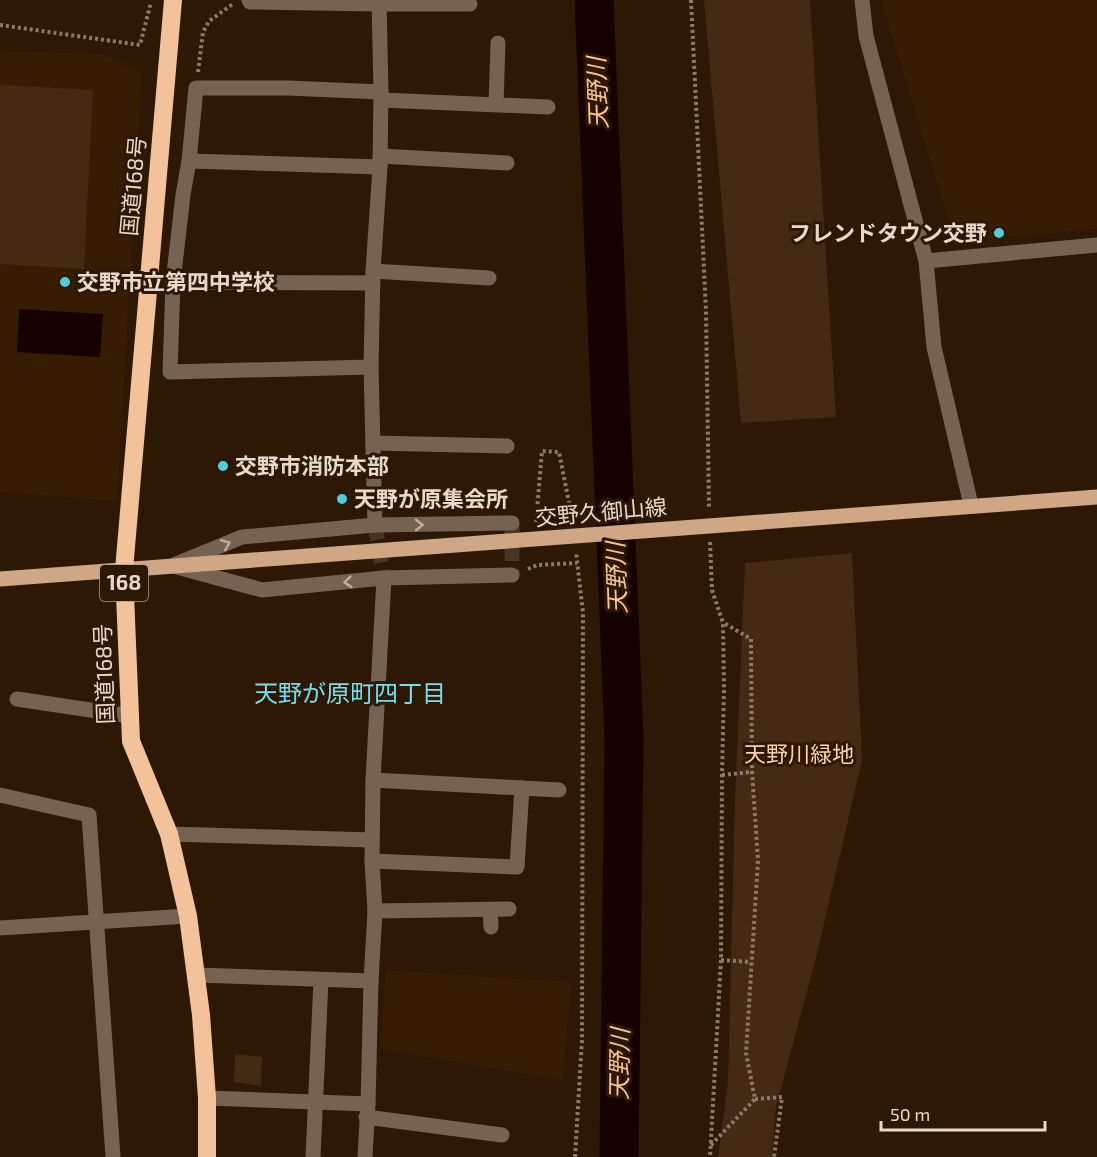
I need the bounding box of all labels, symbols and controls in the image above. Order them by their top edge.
water label: 天野川 [581,54,612,130]
street label: 国道168号 [115,135,149,237]
place label: フレンドタウン交野 [789,219,987,245]
marker: フレンドタウン交野 [992,226,1006,240]
place label: 交野市立第四中学校 [77,268,275,294]
marker: 交野市立第四中学校 [58,275,72,289]
place label: 交野市消防本部 [235,452,389,478]
marker: 交野市消防本部 [216,459,230,473]
place label: 天野が原集会所 [354,485,508,511]
marker: 天野が原集会所 [335,492,349,506]
street label: 交野久御山線 [534,492,668,530]
one-way arrow [414,519,423,531]
one-way arrow [219,539,230,551]
water label: 天野川 [600,539,631,615]
road number: 168 [100,565,148,601]
one-way arrow [344,575,353,588]
street label: 国道168号 [88,623,118,725]
district label: 天野が原町四丁目 [254,678,446,707]
park label: 天野川緑地 [744,740,854,766]
water label: 天野川 [603,1025,634,1100]
scale bar [881,1094,1044,1132]
text: 50 m [890,1103,930,1125]

